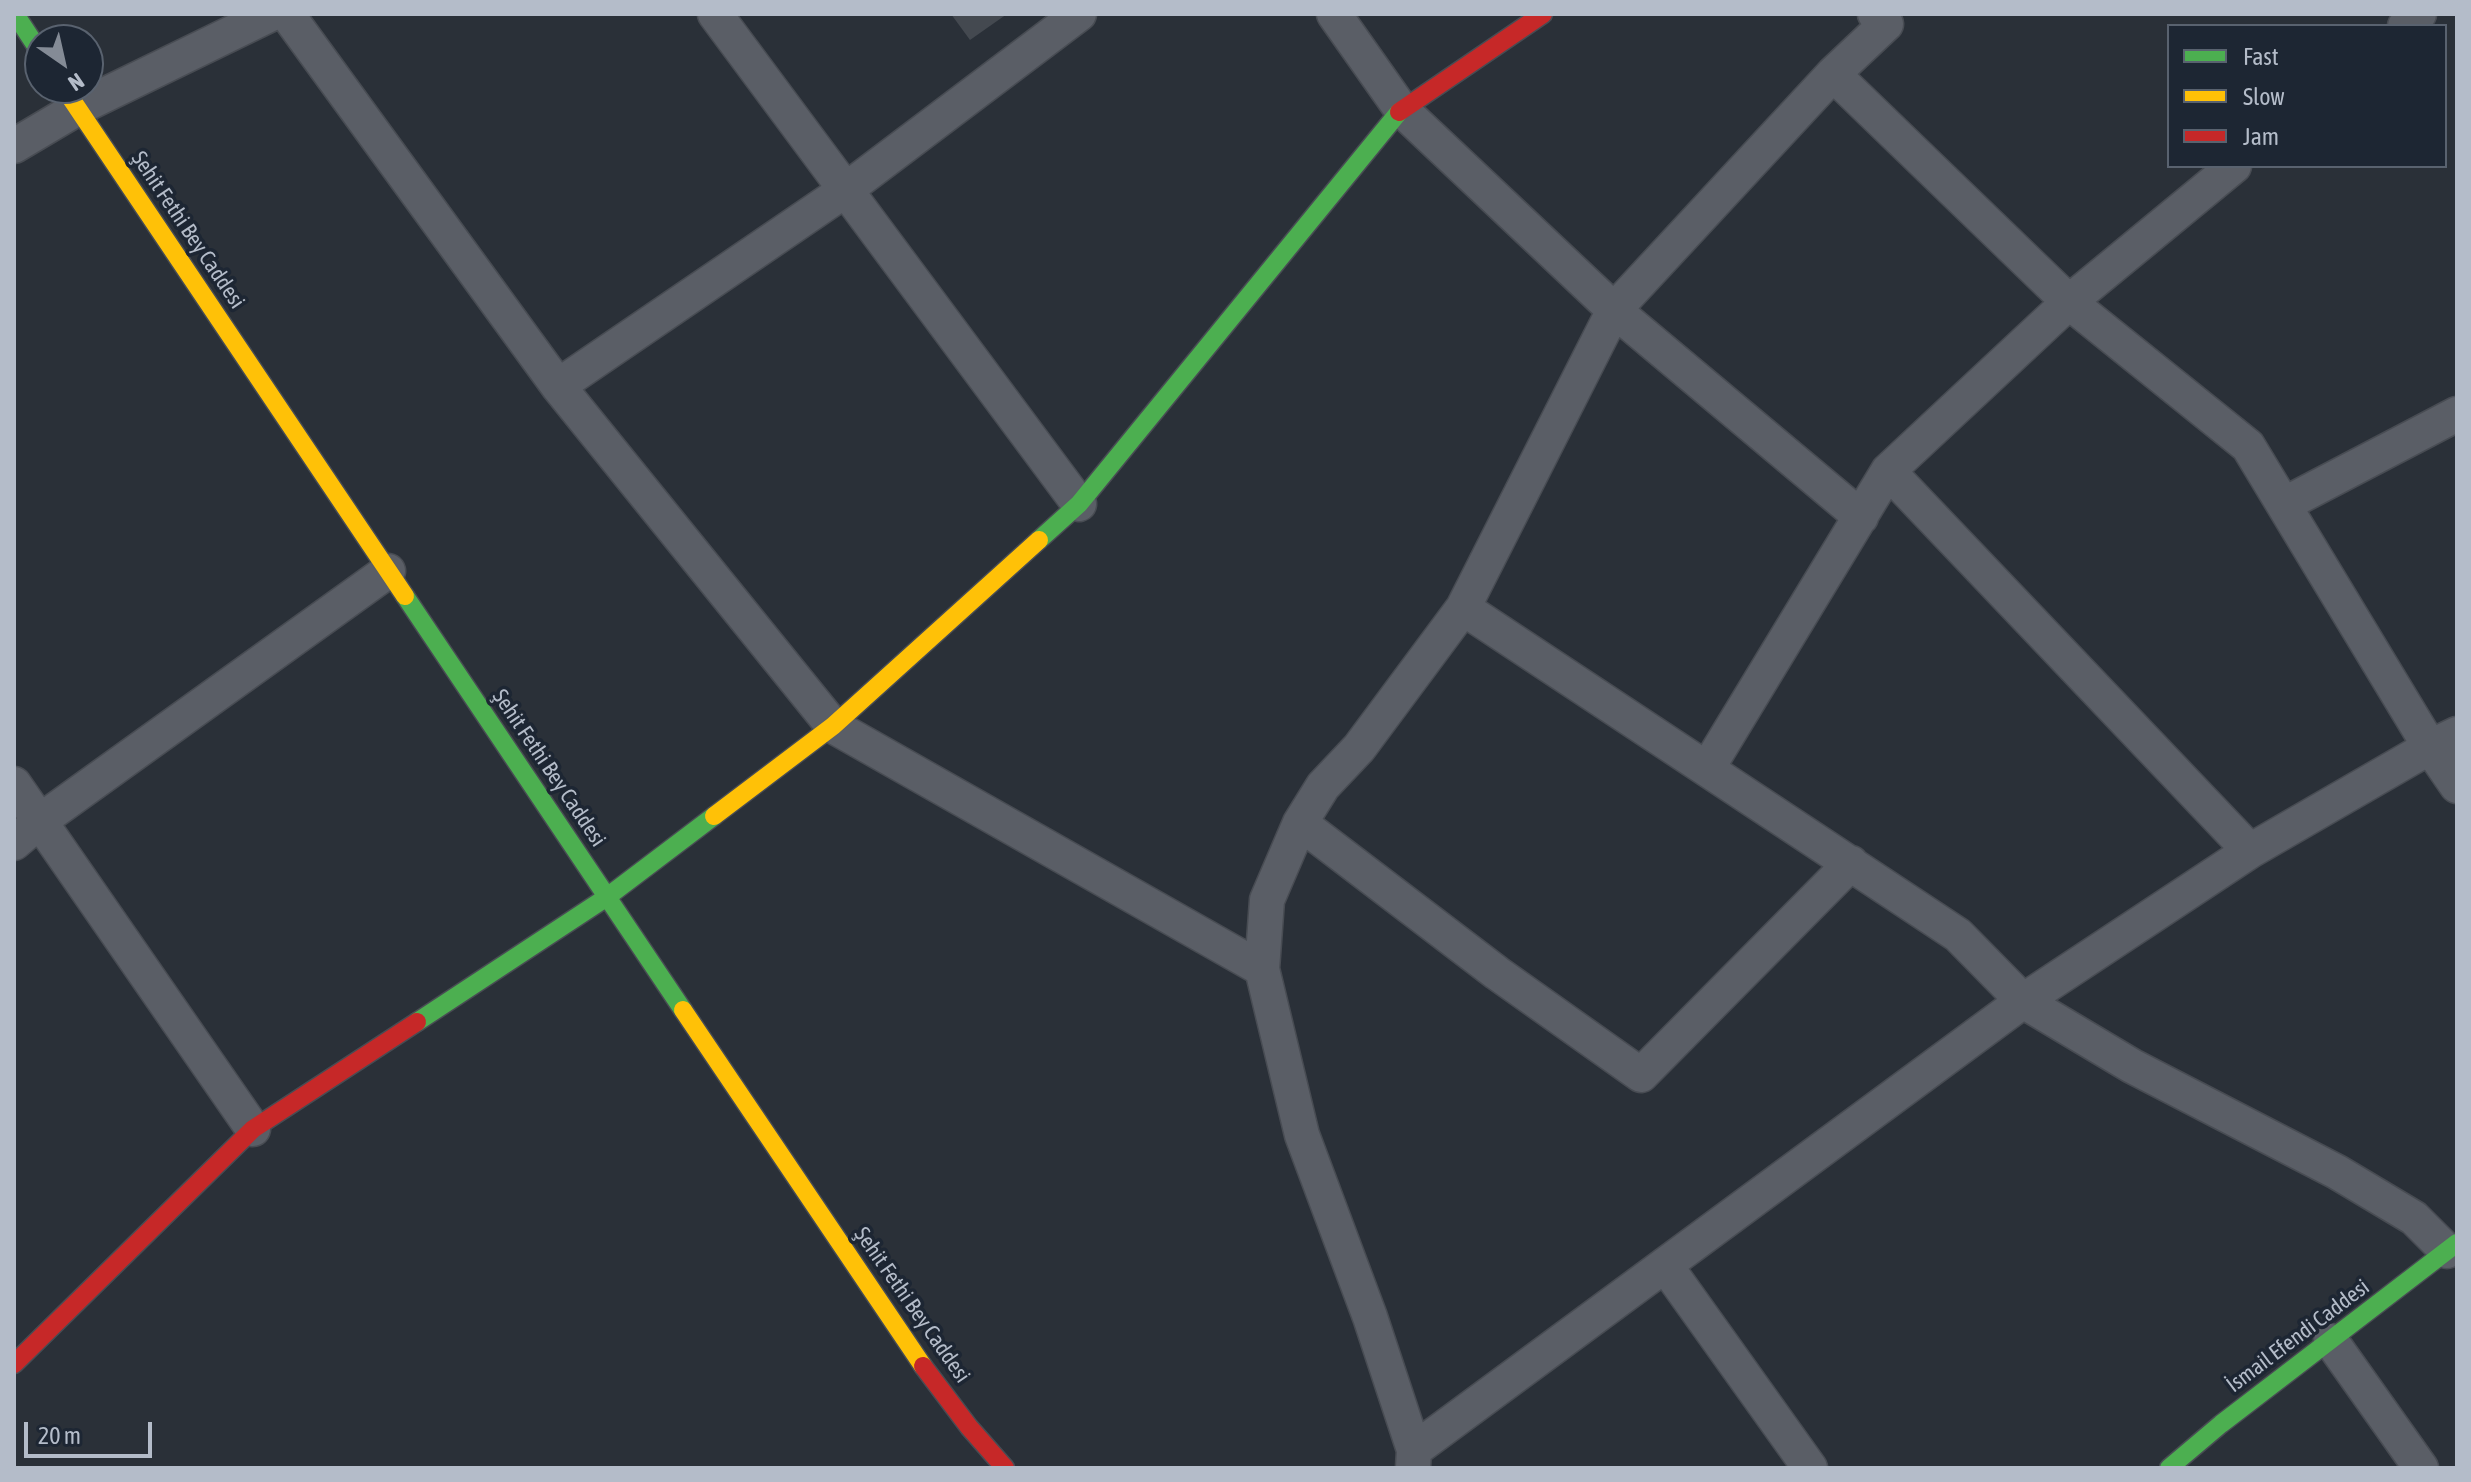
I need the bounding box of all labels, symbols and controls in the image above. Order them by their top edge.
north arrow [24,24,104,104]
legend [2167,24,2447,168]
text: Fast [2243,43,2279,70]
text: N [64,68,89,97]
text: Slow [2243,83,2285,110]
text: Jam [2243,123,2279,150]
street label: Şehit Fethi Bey Caddesi [126,146,250,314]
street label: Şehit Fethi Bey Caddesi [487,684,611,852]
street label: Şehit Fethi Bey Caddesi [848,1222,976,1388]
street label: İsmail Efendi Caddesi [2221,1274,2375,1398]
scale bar [28,1406,156,1456]
text: 20 m [38,1422,81,1449]

